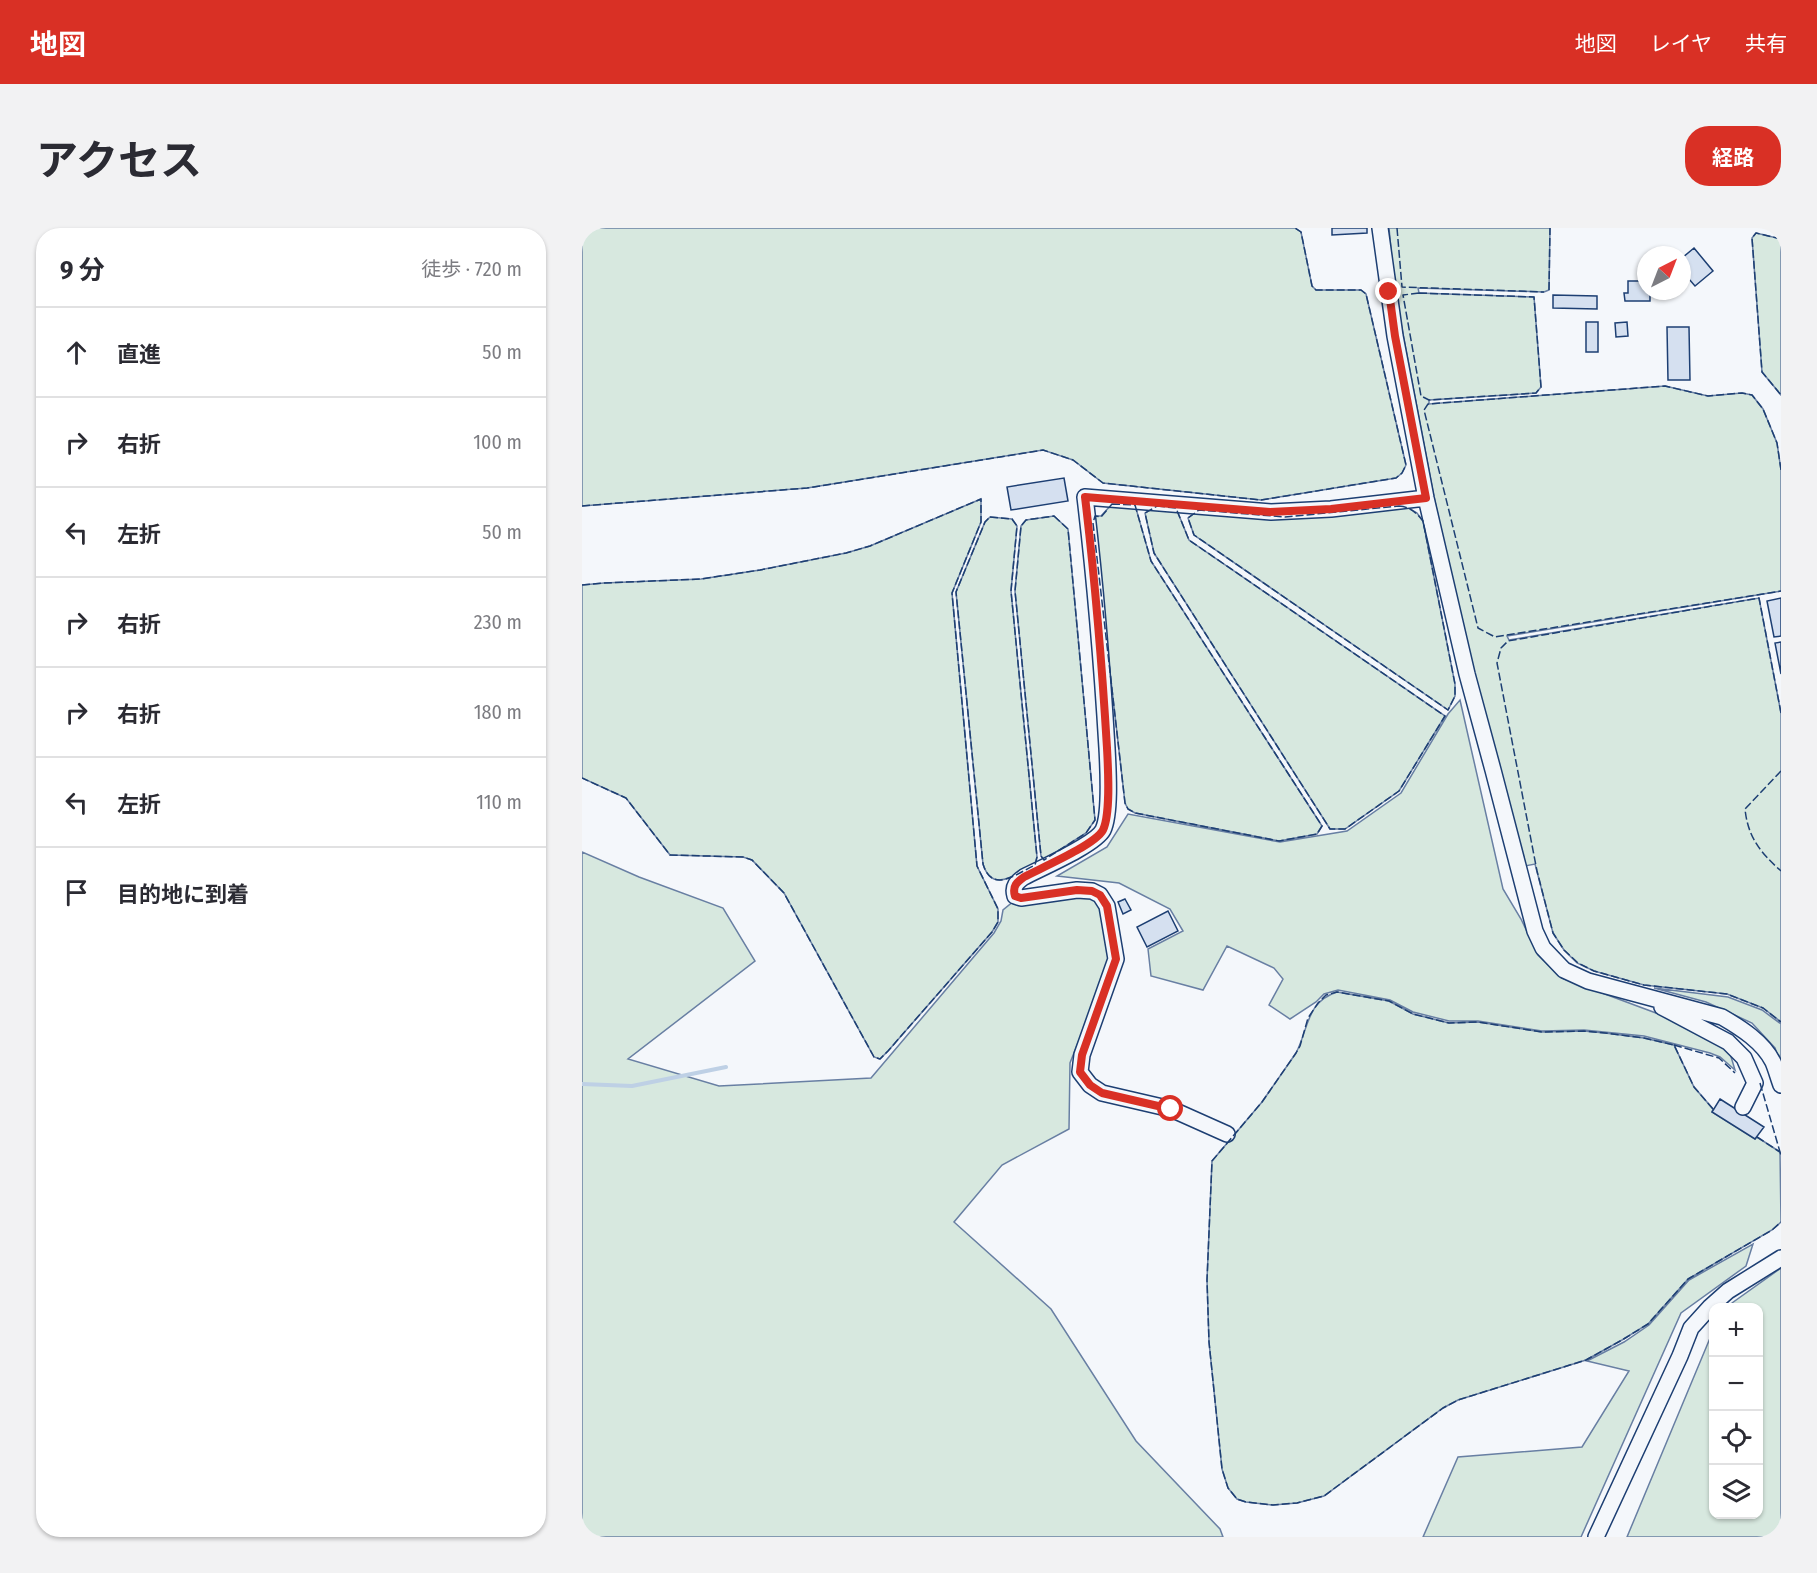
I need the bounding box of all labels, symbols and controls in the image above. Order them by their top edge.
text: 地図 [30,28,86,61]
text: 地図 [1575,31,1617,57]
text: レイヤ [1650,31,1712,57]
text: 共有 [1745,31,1787,57]
button: 経路 [1685,126,1781,186]
text: アクセス [36,136,202,186]
north arrow [1637,246,1691,300]
text: 9 分 [60,255,105,286]
text: 徒歩 · 720 m [421,257,522,281]
route end [1375,278,1401,304]
icon: ahead [60,336,93,369]
text: 50 m [482,340,522,364]
text: 直進 [117,341,161,368]
icon: right [60,426,93,459]
text: 100 m [473,430,522,454]
text: 右折 [117,431,161,458]
icon: left [60,516,93,549]
text: 50 m [482,520,522,544]
text: 左折 [117,521,161,548]
icon: right [60,606,93,639]
text: 230 m [474,610,522,634]
text: 右折 [117,611,161,638]
icon: right [60,696,93,729]
text: 180 m [474,700,522,724]
text: 右折 [117,701,161,728]
icon: left [60,786,93,819]
text: 110 m [476,790,522,814]
text: 左折 [117,791,161,818]
icon: arrive [60,876,93,909]
text: 目的地に到着 [117,881,249,908]
route start [1157,1095,1183,1121]
map controls [1709,1303,1763,1519]
button: + [1709,1303,1763,1357]
button: − [1709,1357,1763,1411]
button: locate [1709,1411,1763,1465]
button: layers [1709,1465,1763,1519]

